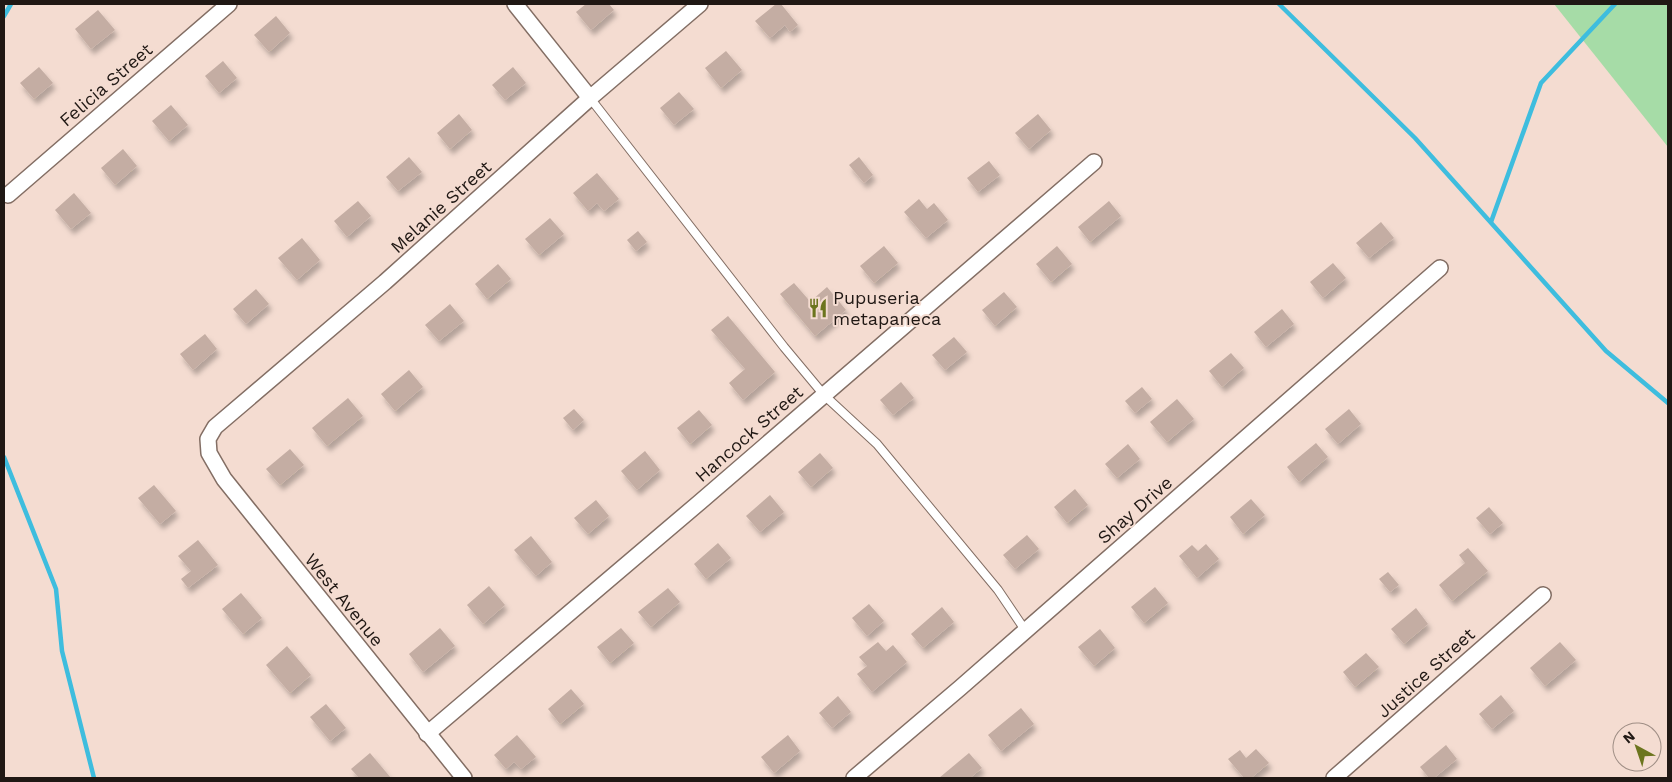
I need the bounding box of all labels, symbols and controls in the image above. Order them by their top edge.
street label: Felicia Street [55,38,157,130]
street label: Melanie Street [386,156,496,257]
place label: Pupuseria metapaneca [833,287,941,329]
restaurant icon: Pupuseria metapaneca [807,297,829,319]
street label: Hancock Street [691,381,807,486]
street label: Shay Drive [1093,471,1176,548]
street label: West Avenue [301,549,388,650]
street label: Justice Street [1373,623,1479,722]
north arrow [1612,722,1662,772]
text: N [1620,728,1638,747]

